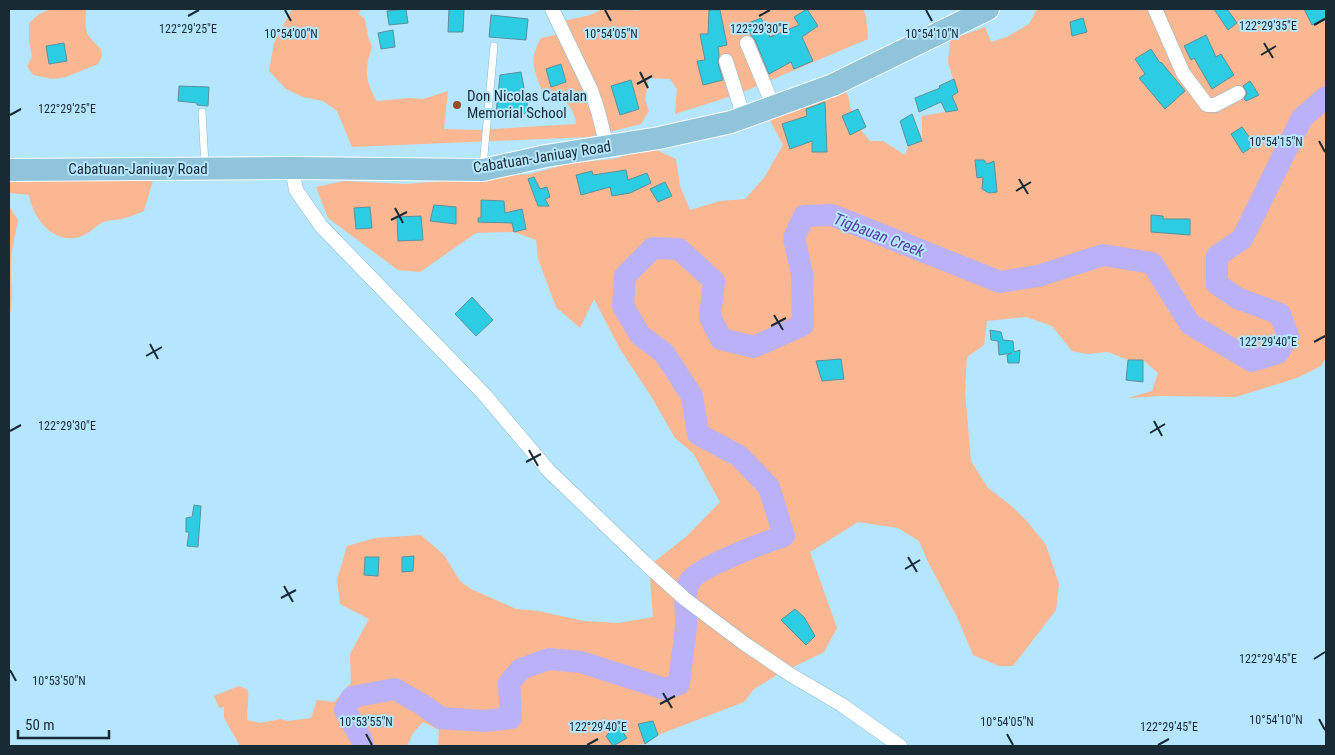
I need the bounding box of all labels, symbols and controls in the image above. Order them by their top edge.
text: 122°29'35"E [1239,19,1297,33]
text: 122°29'25"E [159,22,217,36]
text: 122°29'30"E [730,22,788,36]
text: 10°54'00"N [264,27,318,41]
text: 10°54'05"N [584,27,638,41]
text: 10°54'10"N [905,27,959,41]
place label: Don Nicolas Catalan Memorial School [467,87,587,122]
marker: Don Nicolas Catalan Memorial School [451,99,463,111]
text: 122°29'25"E [38,102,96,116]
text: 10°54'15"N [1249,135,1303,149]
street label: Cabatuan-Janiuay Road [472,137,612,177]
street label: Cabatuan-Janiuay Road [68,160,208,178]
water label: Tigbauan Creek [831,209,928,261]
text: 122°29'40"E [1239,335,1297,349]
text: 122°29'30"E [38,419,96,433]
text: 122°29'45"E [1239,652,1297,666]
text: 10°53'50"N [32,674,86,688]
scale bar [18,708,109,740]
text: 10°54'10"N [1249,713,1303,727]
text: 10°53'55"N [339,715,393,729]
text: 10°54'05"N [980,715,1034,729]
text: 50 m [25,716,55,734]
text: 122°29'40"E [569,720,627,734]
text: 122°29'45"E [1140,720,1198,734]

